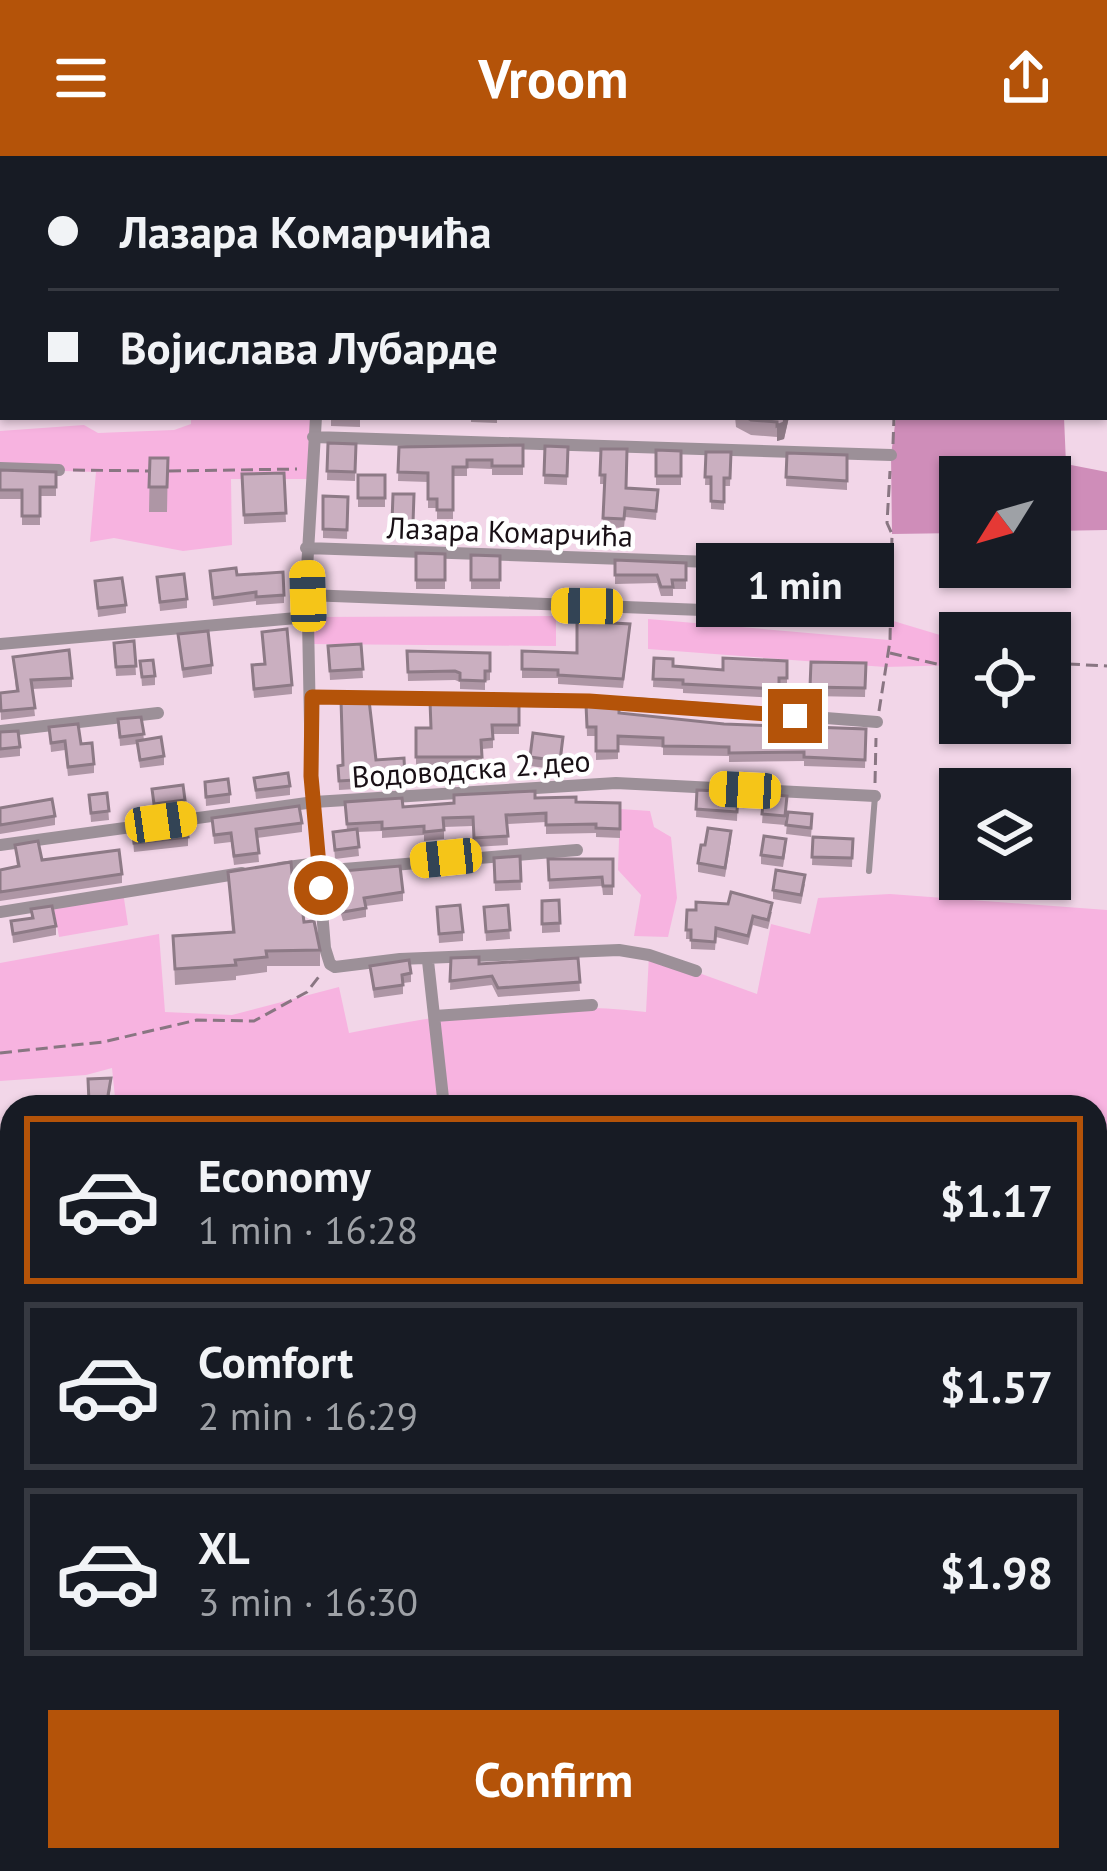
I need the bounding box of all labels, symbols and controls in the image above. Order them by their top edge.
text: Vroom [479,43,628,113]
icon: menu [48,45,114,111]
icon: share [993,45,1059,111]
text: Лазара Комарчића [120,202,492,260]
text: Војислава Лубарде [120,318,498,376]
north arrow [939,456,1071,588]
map controls [939,456,1071,900]
street label: Лазара Комарчића [385,507,634,555]
callout: 1 min [696,542,894,626]
car [289,559,327,633]
text: 1 min [747,559,843,610]
car [551,587,623,625]
button: locate [939,612,1071,744]
route end [768,689,822,743]
street label: Водоводска 2. део [350,740,592,796]
button: layers [939,768,1071,900]
car [708,770,782,810]
car [123,799,199,845]
car [408,836,484,880]
route start [294,861,348,915]
icon: car [54,1146,162,1254]
text: Economy [198,1146,371,1204]
text: $1.17 [940,1171,1053,1229]
text: 1 min · 16:28 [198,1204,418,1255]
icon: car [54,1332,162,1440]
text: Comfort [198,1332,353,1390]
text: $1.57 [940,1357,1053,1415]
text: 2 min · 16:29 [198,1390,418,1441]
icon: car [54,1518,162,1626]
text: XL [198,1518,250,1576]
text: $1.98 [940,1543,1053,1601]
text: 3 min · 16:30 [198,1576,418,1627]
button: Confirm [48,1710,1059,1848]

